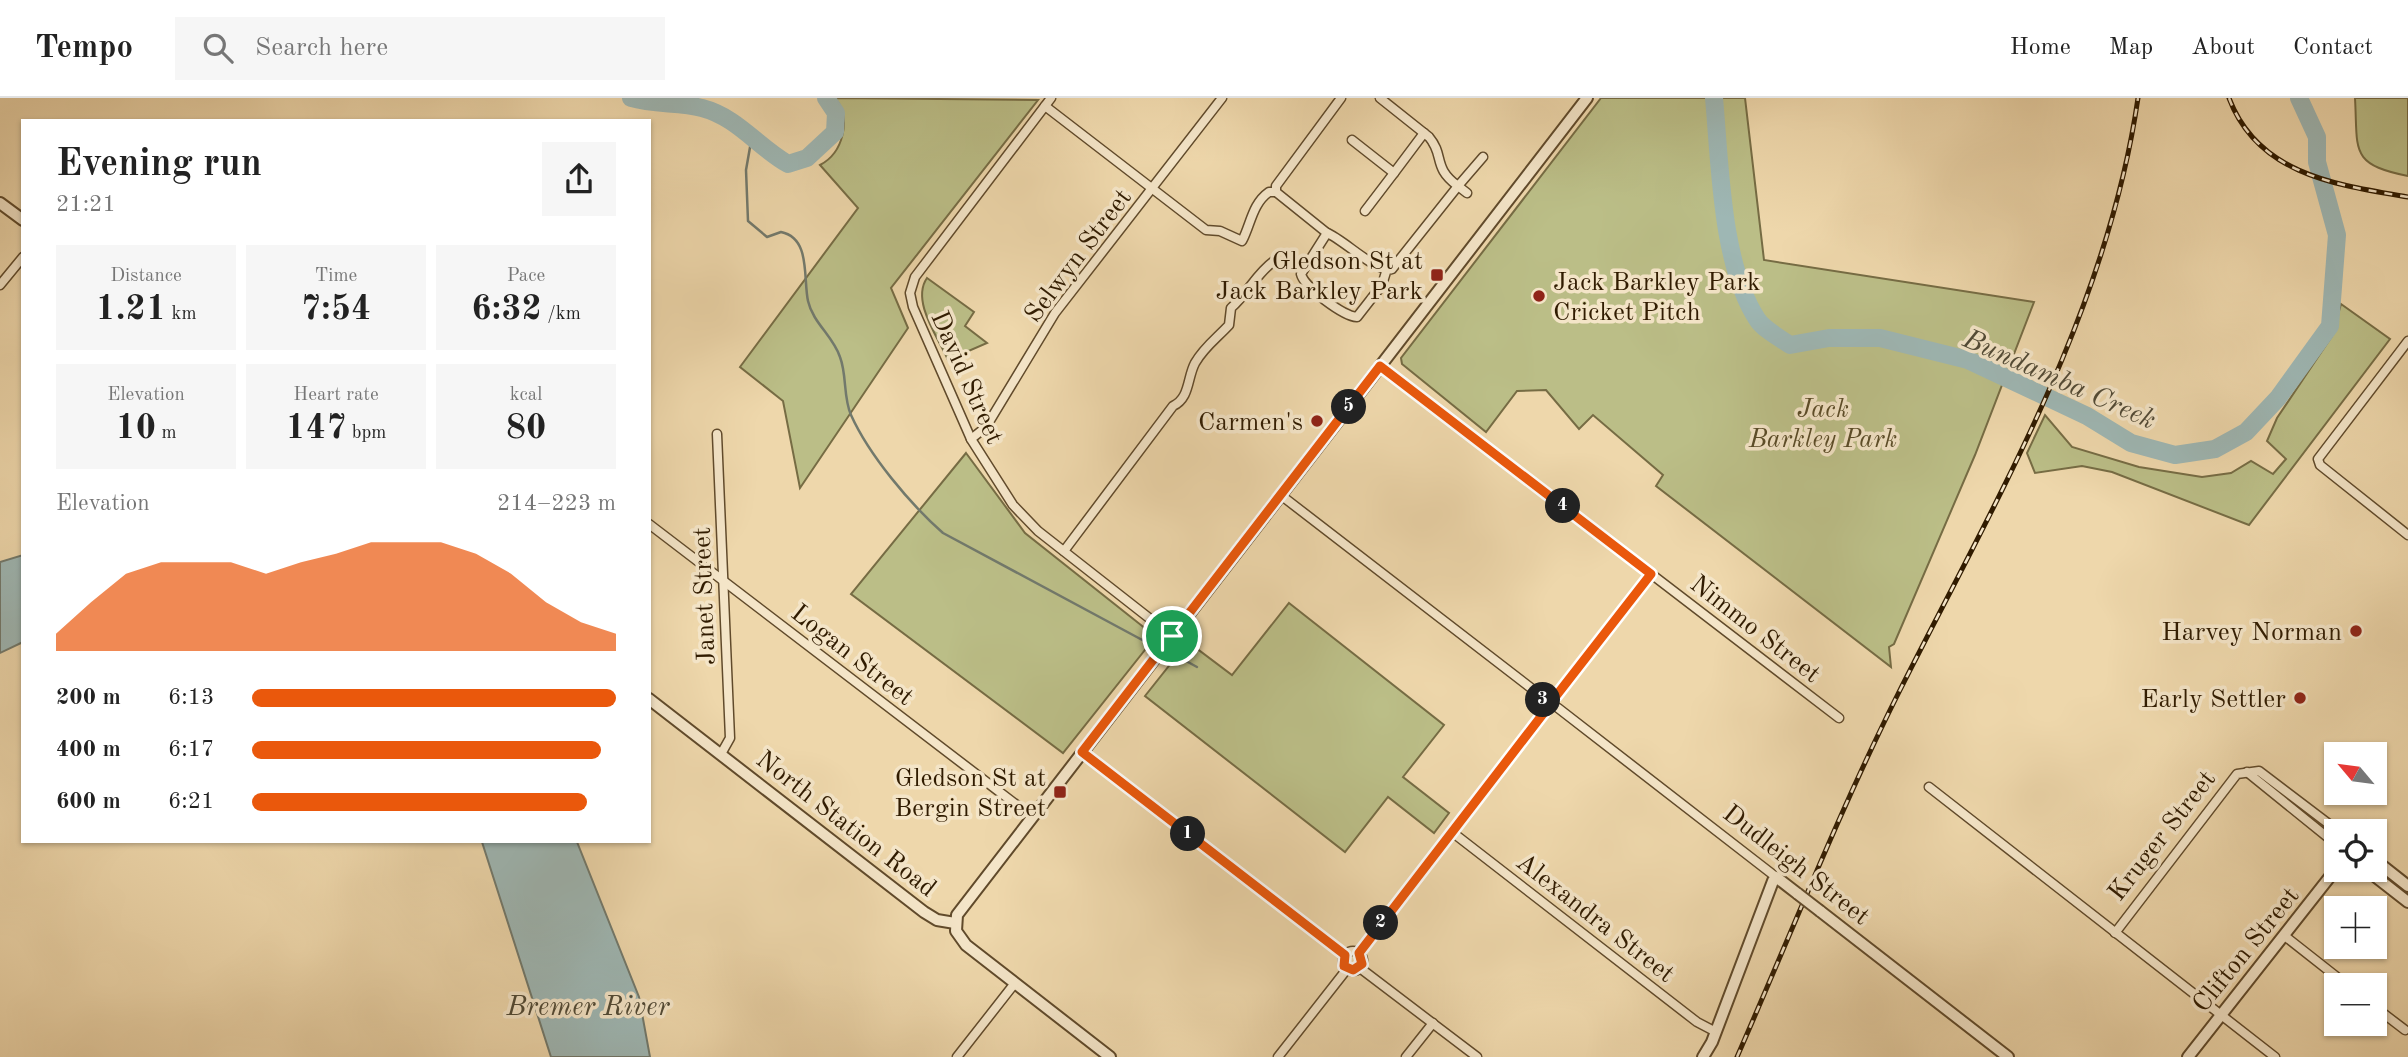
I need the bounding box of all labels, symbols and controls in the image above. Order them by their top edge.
search box [175,17,665,80]
icon: search [199,29,237,67]
text: Tempo [35,32,133,65]
text: Search here [255,35,388,61]
text: Home [2010,36,2071,60]
text: Map [2109,36,2153,60]
text: About [2191,36,2255,60]
text: Contact [2293,36,2373,60]
button: share [542,142,616,216]
text: Evening run [56,146,262,184]
street label: Selwyn Street [1020,185,1137,328]
text: 21:21 [56,193,116,216]
place label: Gledson St at Jack Barkley Park [1215,249,1423,305]
text: Distance [110,267,182,286]
text: Time [315,267,357,286]
text: Pace [507,267,545,286]
marker: Gledson St at Jack Barkley Park [1429,267,1445,283]
place label: Jack Barkley Park Cricket Pitch [1553,270,1761,326]
marker: Jack Barkley Park Cricket Pitch [1531,288,1547,304]
text: 1.21 [96,292,166,327]
text: 7:54 [301,292,371,327]
text: 6:32 [471,292,542,327]
text: km [166,305,197,324]
text: /km [542,305,581,324]
street label: David Street [925,307,1007,448]
water label: Bundamba Creek [1957,325,2159,436]
text: Elevation [107,386,185,405]
text: Heart rate [293,386,379,405]
text: kcal [510,386,542,405]
pin: 5 [1332,390,1366,424]
text: 5 [1343,397,1354,416]
park label: Jack Barkley Park [1748,397,1897,453]
place label: Carmen's [1198,410,1303,436]
text: 10 [115,411,156,446]
text: 147 [286,411,346,446]
text: 80 [506,411,546,446]
marker: Carmen's [1309,413,1325,429]
text: m [156,424,177,443]
text: bpm [346,424,386,443]
pin: 4 [1546,488,1580,524]
text: Elevation [56,492,150,515]
text: 214–223 m [497,492,616,515]
text: 4 [1557,496,1568,515]
street label: Janet Street [690,526,720,665]
street label: Nimmo Street [1685,571,1825,688]
street label: Logan Street [786,600,918,711]
pin [1142,606,1202,666]
icon: arrive [1153,617,1191,655]
place label: Harvey Norman [2161,620,2342,646]
marker: Harvey Norman [2348,623,2364,639]
pin: 3 [1526,682,1560,718]
text: 200 m [56,686,121,709]
text: 6:13 [168,686,214,709]
place label: Early Settler [2141,687,2286,713]
text: 3 [1537,690,1548,709]
marker: Early Settler [2292,690,2308,706]
text: 400 m [56,738,121,761]
text: 6:17 [168,738,214,761]
north arrow [2324,742,2387,805]
map controls [2324,742,2387,1036]
street label: North Station Road [751,746,941,903]
place label: Gledson St at Bergin Street [894,766,1046,822]
street label: Kruger Street [2104,766,2221,906]
marker: Gledson St at Bergin Street [1052,784,1068,800]
text: 600 m [56,790,121,813]
text: 6:21 [168,790,214,813]
street label: Dudleigh Street [1718,801,1874,931]
pin: 1 [1170,816,1206,852]
button: locate [2324,819,2387,882]
text: 1 [1182,824,1193,843]
street label: Alexandra Street [1511,849,1679,988]
street label: Clifton Street [2189,883,2305,1018]
button: + [2324,896,2387,959]
pin: 2 [1364,906,1398,940]
text: 2 [1375,913,1386,932]
button: − [2324,973,2387,1036]
water label: Bremer River [505,994,670,1022]

